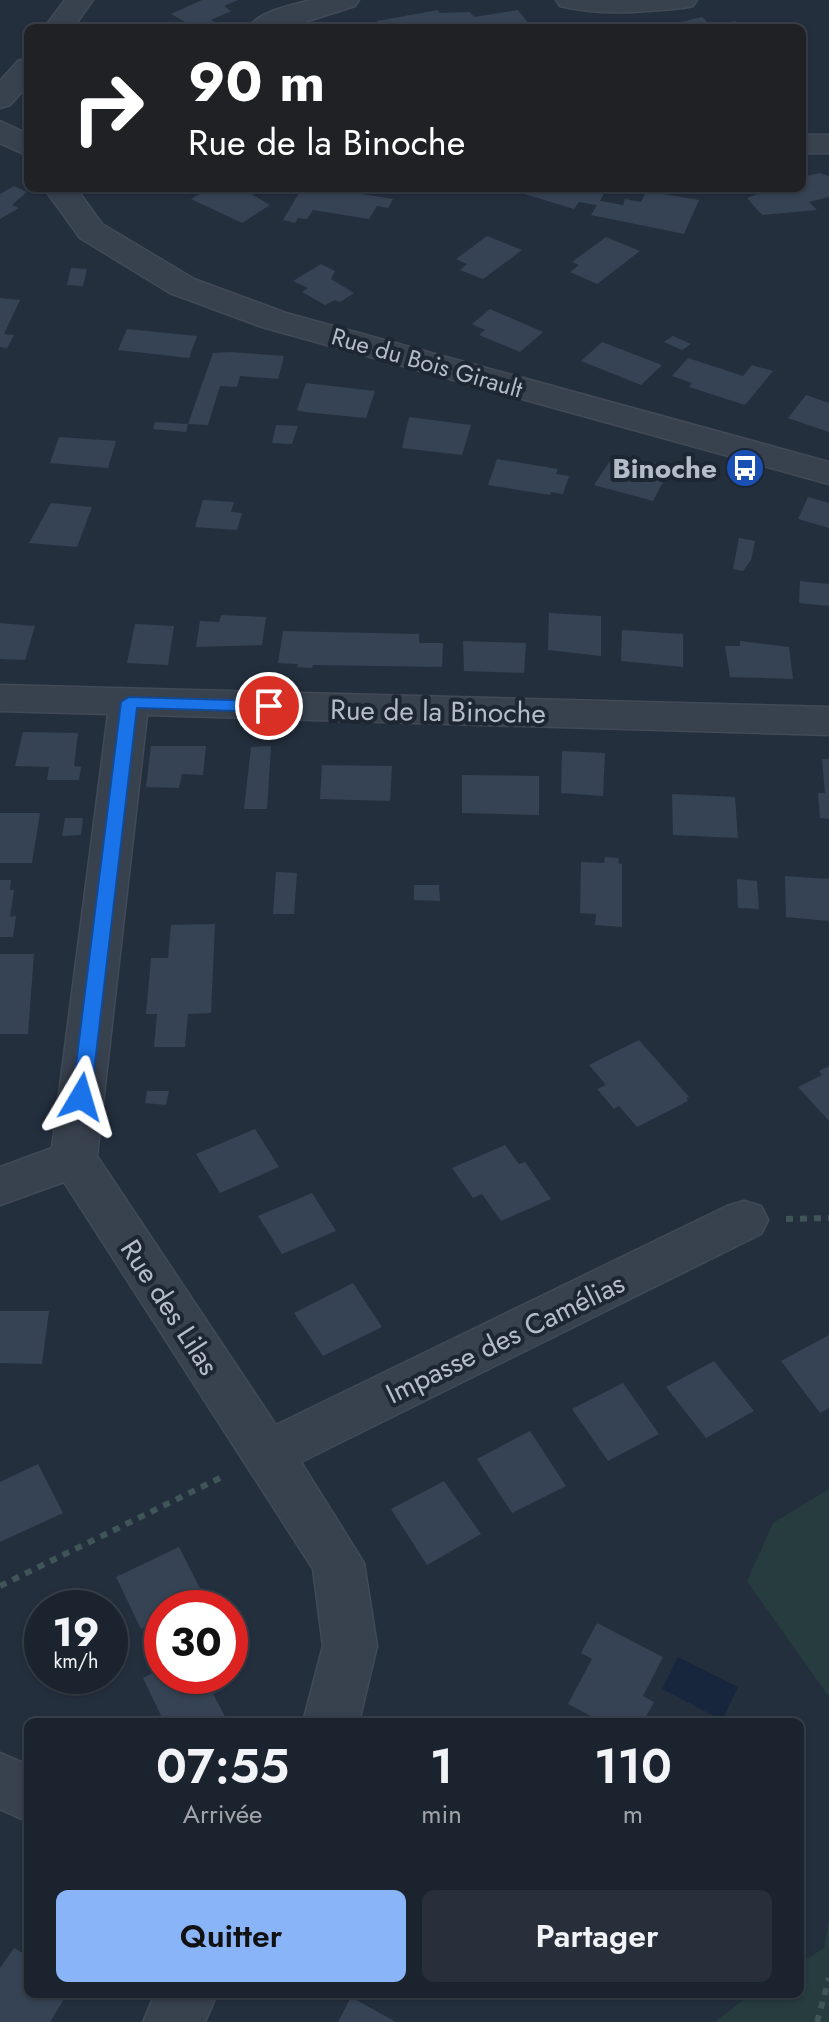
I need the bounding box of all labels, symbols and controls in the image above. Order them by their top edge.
text: 90 m [188,41,325,122]
icon: right [56,56,160,160]
text: Rue de la Binoche [188,116,465,168]
street label: Rue du Bois Girault [328,319,527,407]
bus stop icon: Binoche [724,447,766,489]
place label: Binoche [612,448,717,489]
pin [235,672,303,740]
icon: arrive [247,684,291,728]
street label: Rue de la Binoche [330,689,546,734]
position arrow [39,1055,123,1139]
street label: Rue des Lilas [110,1231,229,1383]
street label: Impasse des Camélias [379,1263,631,1414]
speed limit sign: 30 [144,1590,248,1694]
text: 19 [52,1603,100,1661]
text: km/h [53,1647,99,1676]
text: 07:55 [156,1732,289,1801]
text: 1 [430,1732,453,1801]
text: 110 [594,1732,672,1801]
text: Arrivée [183,1795,262,1833]
text: min [421,1795,462,1833]
text: m [623,1795,643,1833]
button: Quitter [56,1890,406,1982]
button: Partager [422,1890,772,1982]

